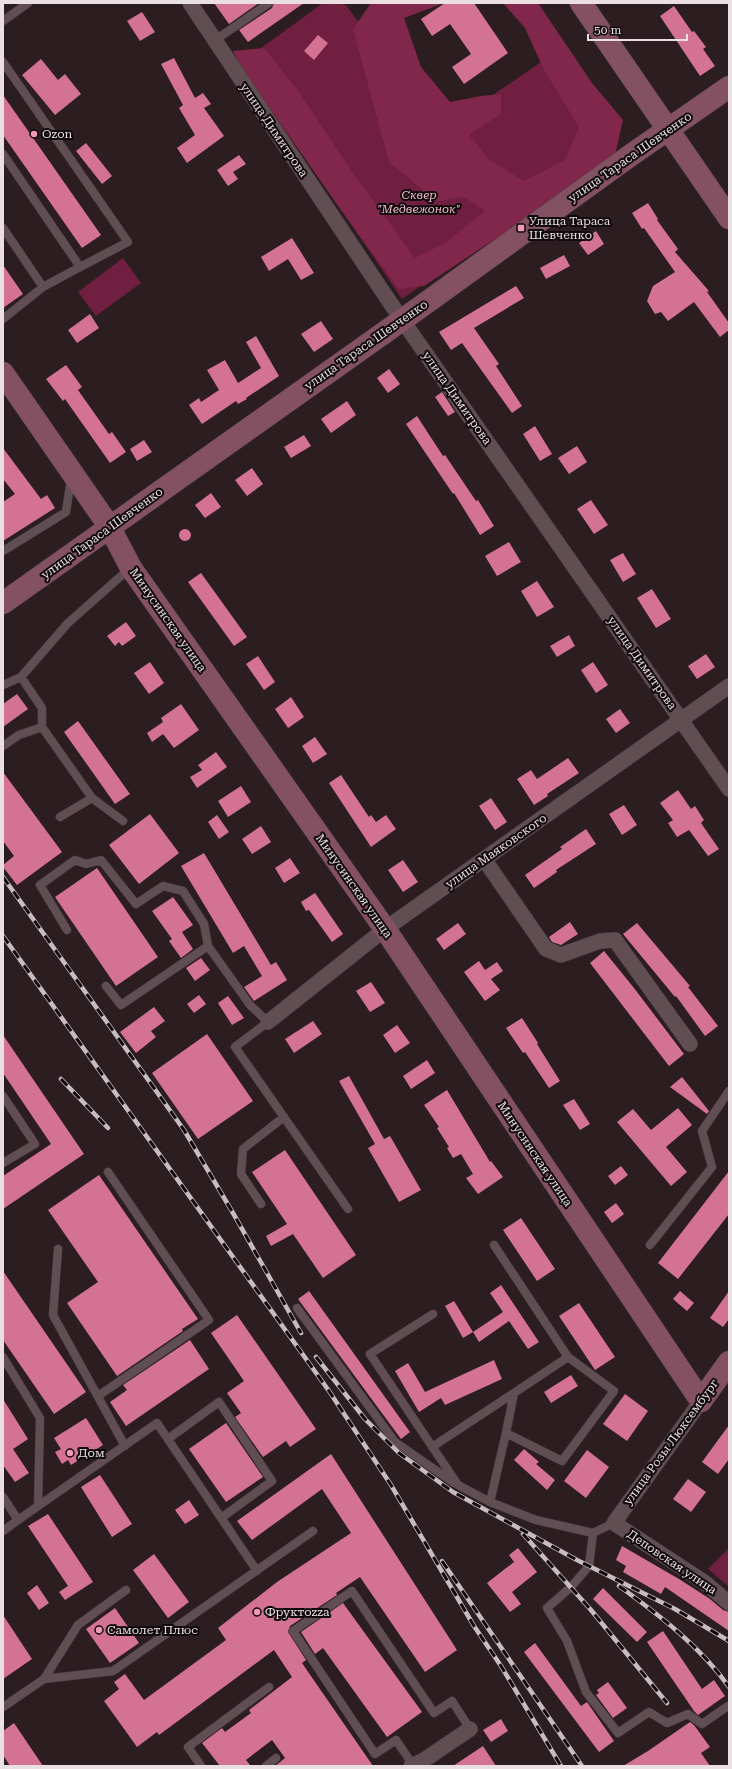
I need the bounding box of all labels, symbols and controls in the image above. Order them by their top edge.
scale bar [588,16,687,42]
text: 50 m [594,23,621,37]
street label: улица Димитрова [237,80,311,180]
street label: улица Тараса Шевченко [566,109,694,205]
place label: Ozon [42,127,73,141]
marker: Ozon [29,129,39,139]
park label: Сквер "Медвежонок" [377,188,461,216]
place label: Улица Тараса Шевченко [529,214,611,242]
marker: Улица Тараса Шевченко [516,223,526,233]
street label: улица Тараса Шевченко [302,297,430,393]
street label: улица Димитрова [420,349,495,448]
street label: улица Тараса Шевченко [38,484,166,582]
street label: Минусинская улица [127,565,209,675]
street label: улица Димитрова [605,614,680,713]
street label: улица Маяковского [443,811,549,891]
street label: Минусинская улица [313,831,395,941]
street label: Минусинская улица [495,1099,576,1210]
street label: улица Розы Люксембург [621,1376,721,1508]
place label: Дом [78,1446,105,1460]
marker: Дом [65,1448,75,1458]
street label: Деповская улица [625,1527,720,1597]
place label: Фруктоzzа [265,1605,330,1619]
marker: Фруктоzzа [252,1607,262,1617]
place label: Самолет Плюс [107,1623,198,1637]
marker: Самолет Плюс [94,1625,104,1635]

